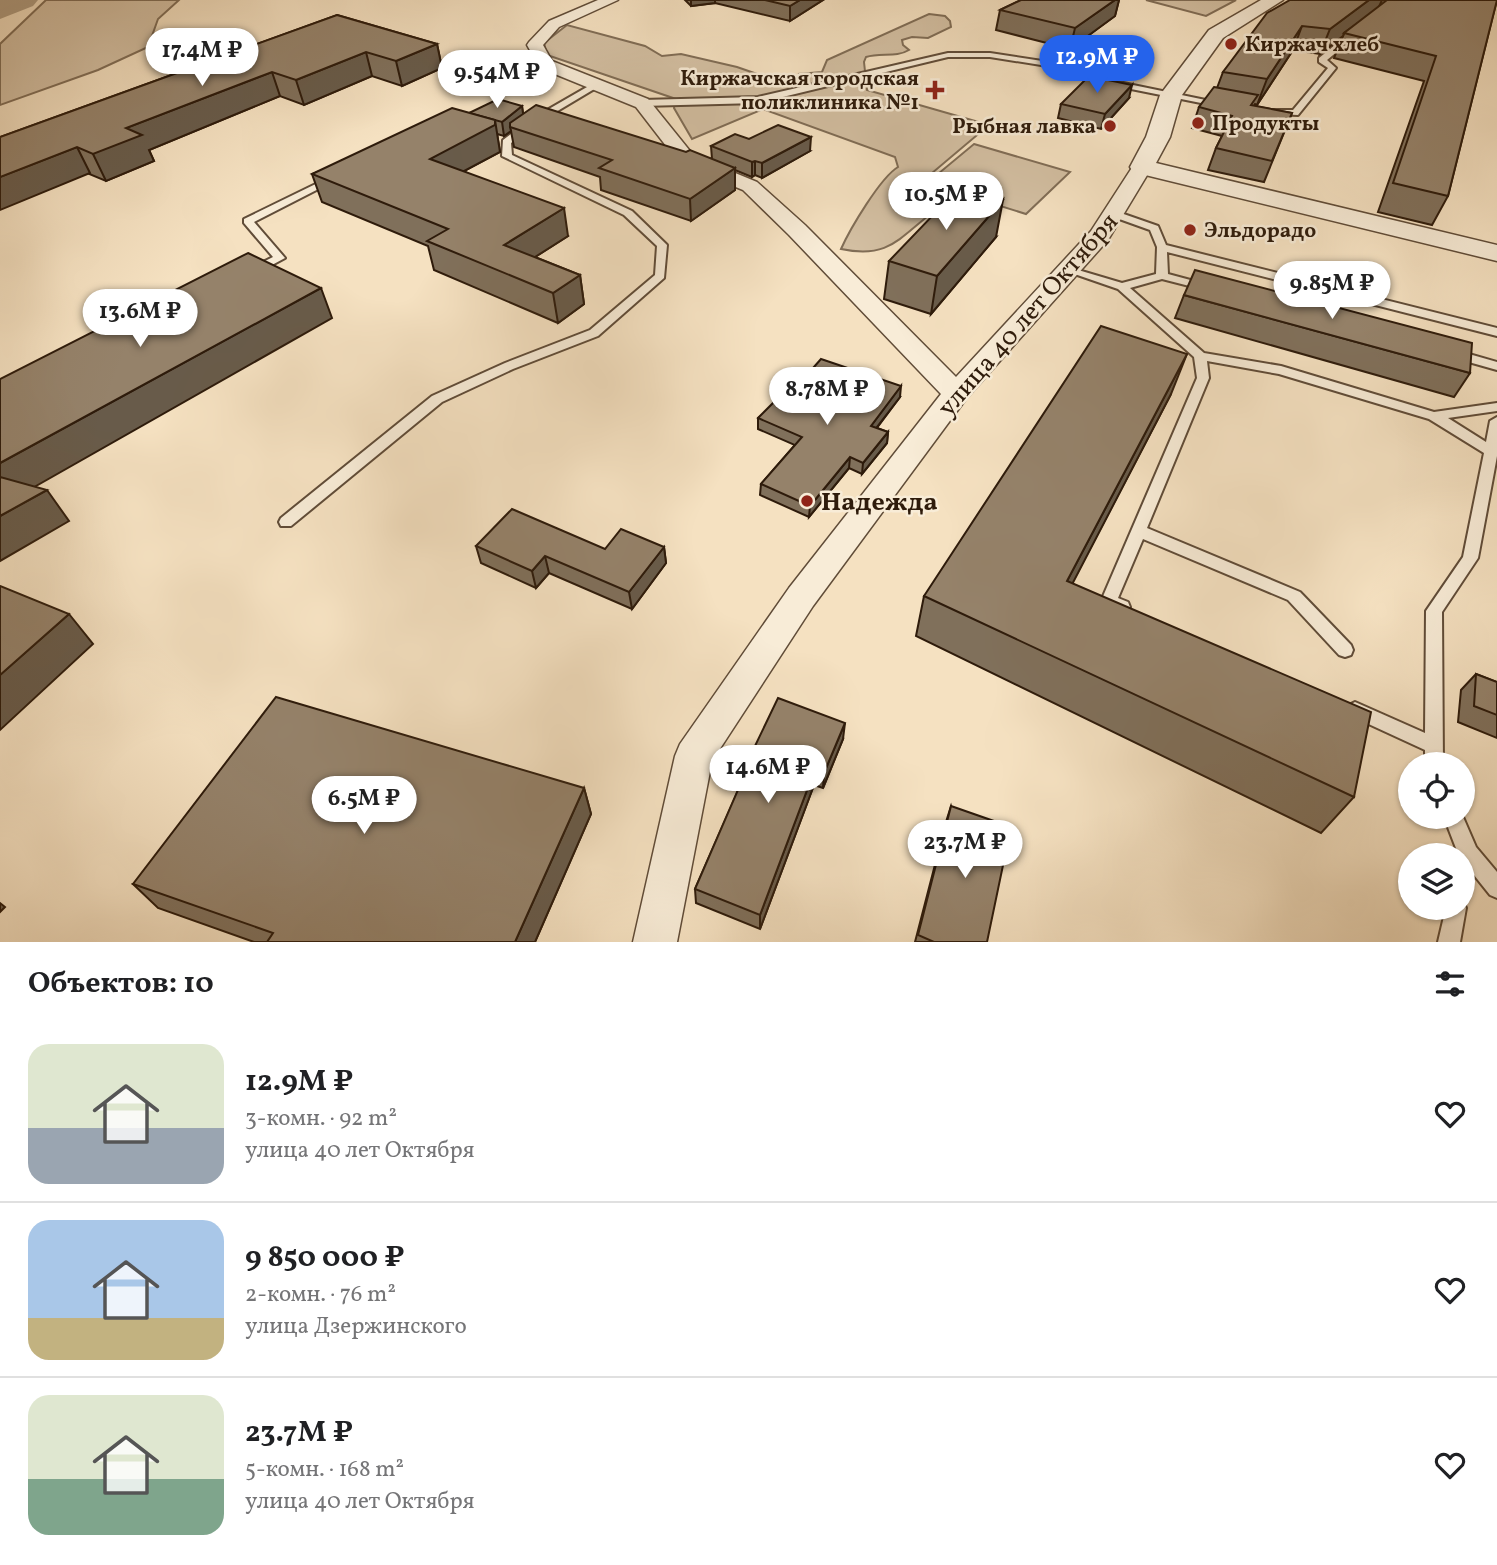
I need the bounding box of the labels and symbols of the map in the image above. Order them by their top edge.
pin: 17.4M ₽ [137,28,267,88]
place label: Киржач хлеб [1245,31,1379,60]
pin: 12.9M ₽ [1032,36,1162,95]
marker: Киржач хлеб [1223,36,1239,52]
pin: 9.54M ₽ [432,50,562,110]
place label: Киржачская городская поликлиника №1 [680,65,919,118]
marker: Киржачская городская поликлиника №1 [925,80,945,100]
place label: Продукты [1212,110,1319,139]
place label: Рыбная лавка [952,113,1096,142]
marker: Продукты [1190,115,1206,131]
marker: Рыбная лавка [1102,118,1118,134]
pin: 10.5M ₽ [881,173,1011,232]
street label: улица 40 лет Октября [930,206,1127,425]
place label: Эльдорадо [1204,217,1316,246]
marker: Эльдорадо [1182,222,1198,238]
pin: 9.85M ₽ [1267,262,1397,321]
pin: 13.6M ₽ [75,290,205,349]
pin: 8.78M ₽ [762,368,892,427]
place label: Надежда [821,485,938,521]
marker: Надежда [799,493,815,509]
pin: 14.6M ₽ [703,746,833,805]
pin: 6.5M ₽ [307,776,421,836]
pin: 23.7M ₽ [900,820,1030,880]

